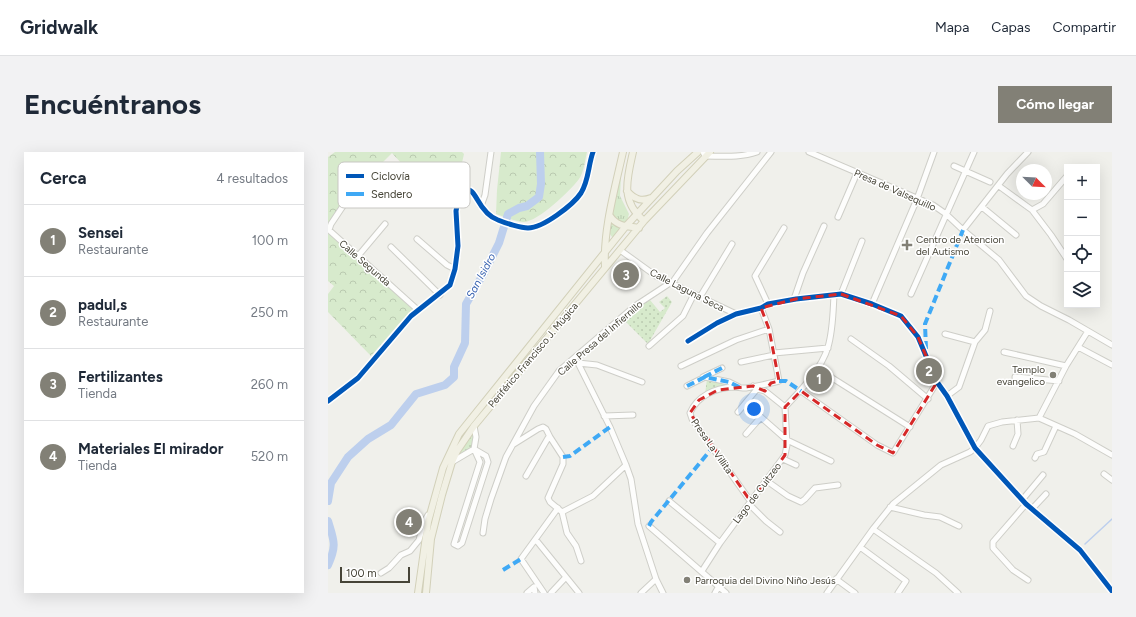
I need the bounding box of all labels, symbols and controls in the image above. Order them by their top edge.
text: Gridwalk [20,16,98,39]
text: Mapa [935,19,969,36]
text: Capas [991,19,1030,36]
text: Compartir [1052,19,1116,36]
button: Cómo llegar [998,86,1112,123]
text: Encuéntranos [24,87,201,121]
legend [338,162,470,208]
north arrow [1016,164,1052,200]
map controls [1064,164,1100,308]
button: + [1064,164,1100,200]
street label: Presa de Valsequillo [852,166,938,214]
text: Cerca [40,168,87,188]
text: Ciclovía [371,170,410,183]
text: 4 resultados [216,171,288,186]
text: Sendero [371,188,412,201]
button: − [1064,200,1100,236]
text: Sensei [78,224,123,242]
text: 1 [50,233,56,248]
text: 100 m [252,233,288,248]
place label: Centro de Atencion del Autismo [916,233,1005,258]
button: locate [1064,236,1100,272]
street label: Calle Segunda [336,237,394,289]
marker: Centro de Atencion del Autismo [901,239,913,251]
text: Restaurante [78,242,148,257]
water label: San Isidro [464,251,499,301]
pin: 3 [613,260,639,290]
street label: Calle Laguna Seca [648,266,726,314]
button: layers [1064,272,1100,308]
text: padul,s [78,296,127,314]
street label: Calle Presa del Infiernillo [555,297,645,379]
street label: Periférico Francisco J. Múgica [485,300,581,410]
text: 2 [49,305,57,320]
text: 250 m [251,305,288,320]
text: Restaurante [78,314,148,329]
pin: 2 [916,356,942,386]
place label: Templo evangelico [997,363,1045,388]
pin: 1 [806,364,832,394]
text: Fertilizantes [78,368,163,386]
marker: Templo evangelico [1048,370,1058,380]
text: 3 [49,377,57,392]
text: 260 m [251,377,288,392]
text: Tienda [78,386,117,401]
your location [744,399,764,419]
street label: Presa La Villita [688,416,736,476]
text: Materiales El mirador [78,440,223,458]
text: 4 [49,449,57,464]
text: 520 m [251,449,288,464]
text: Tienda [78,458,117,473]
street label: Lago de Cuitzeo [730,460,784,526]
pin: 4 [396,507,422,537]
scale bar [340,565,410,584]
text: 100 m [346,567,377,580]
place label: Parroquia del Divino Niño Jesús [695,574,836,587]
marker: Parroquia del Divino Niño Jesús [682,575,692,585]

